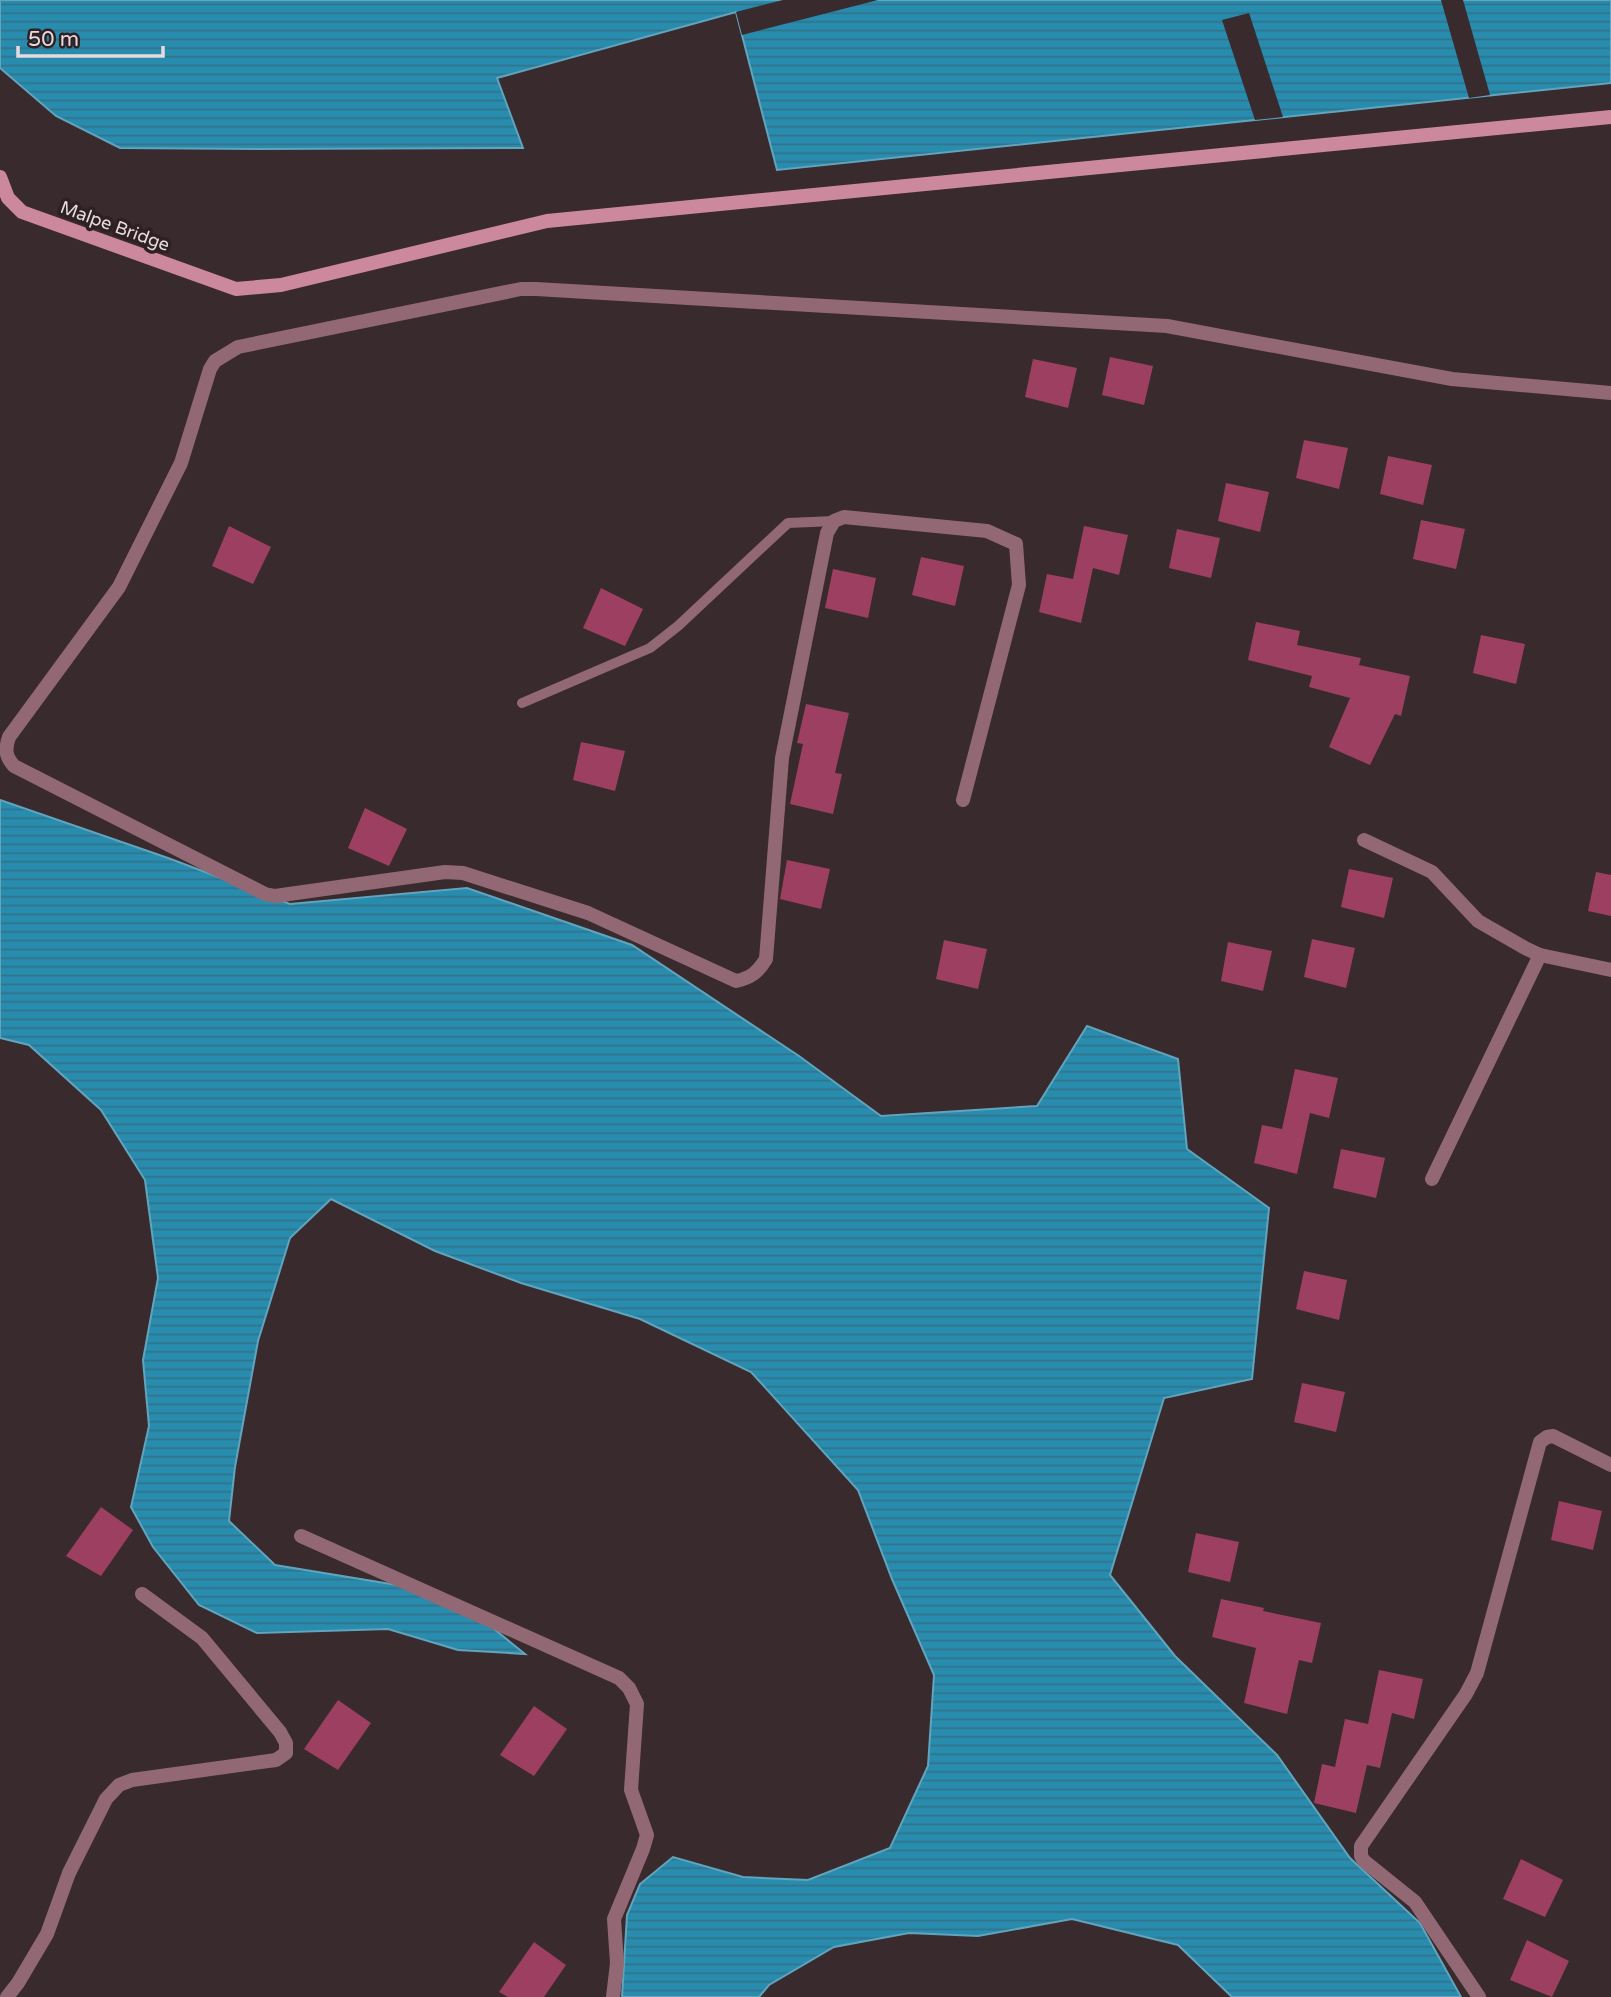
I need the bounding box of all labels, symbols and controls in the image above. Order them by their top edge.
scale bar [18,14,163,58]
text: 50 m [28,27,79,52]
street label: Malpe Bridge [57,196,173,256]

